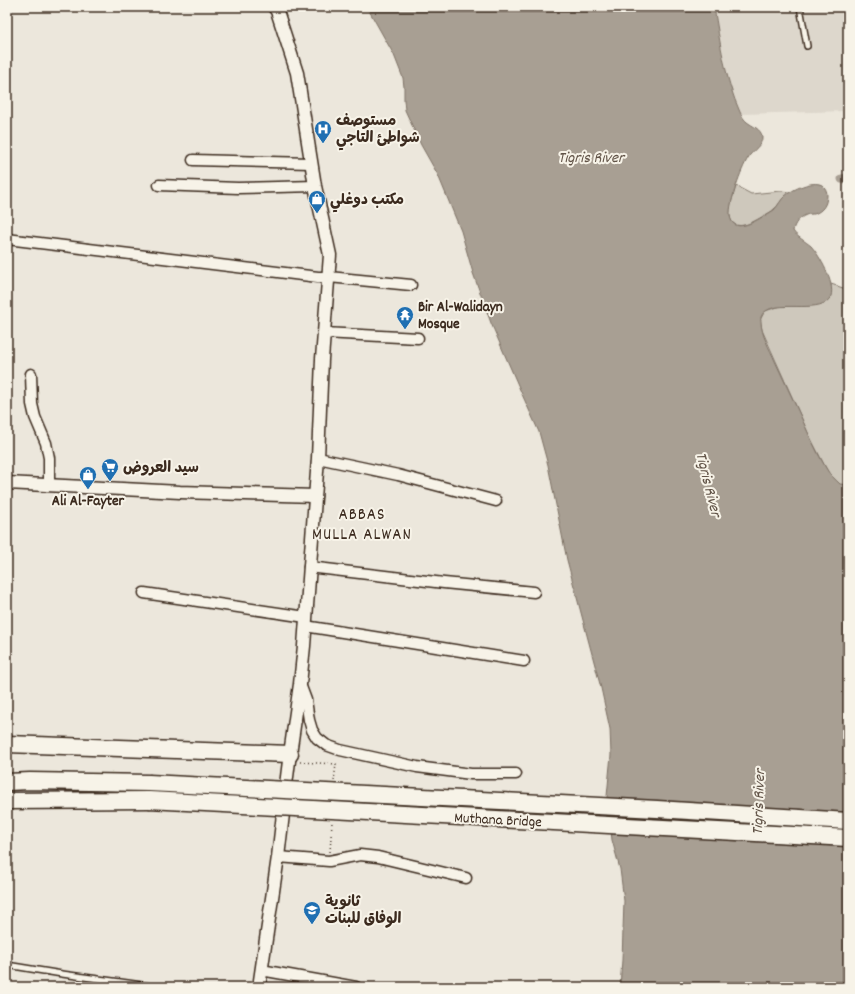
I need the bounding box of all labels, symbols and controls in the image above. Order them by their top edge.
place label: مستوصف شواطئ التاجي [336,111,420,151]
hospital icon: مستوصف شواطئ التاجي [313,119,333,144]
water label: Tigris River [558,147,626,170]
shop icon: مكتب دوغلي [307,189,327,214]
place label: مكتب دوغلي [330,190,404,213]
place label: Bir Al-Walidayn Mosque [418,297,503,336]
temple icon: Bir Al-Walidayn Mosque [395,305,415,330]
water label: Tigris River [688,450,727,521]
supermarket icon: سيد العروض [100,457,120,482]
place label: سيد العروض [123,458,199,480]
shop icon: Ali Al-Fayter [78,465,98,490]
place label: Ali Al-Fayter [52,491,125,513]
district label: ABBAS MULLA ALWAN [312,504,412,548]
water label: Tigris River [747,767,772,835]
street label: Muthana Bridge [454,808,543,834]
place label: ثانوية الوفاق للبنات [325,892,401,931]
school or university icon: ثانوية الوفاق للبنات [302,900,322,925]

